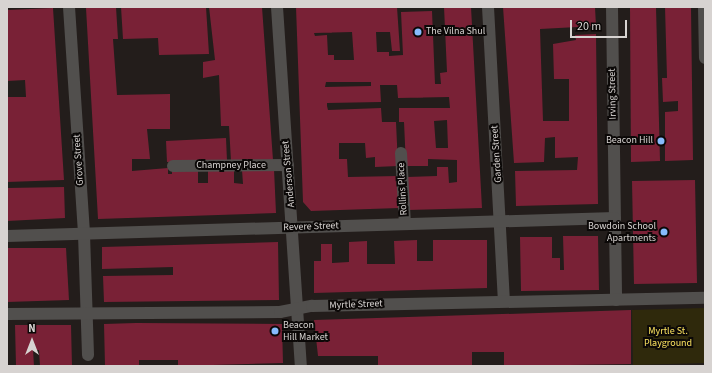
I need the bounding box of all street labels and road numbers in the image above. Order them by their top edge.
street label: Irving Street [607,68,619,120]
street label: Garden Street [489,125,505,183]
street label: Grove Street [71,134,87,186]
street label: Anderson Street [280,140,298,208]
street label: Champney Place [196,160,266,172]
street label: Rollins Place [396,162,410,216]
street label: Revere Street [283,220,339,234]
street label: Myrtle Street [329,298,383,312]

